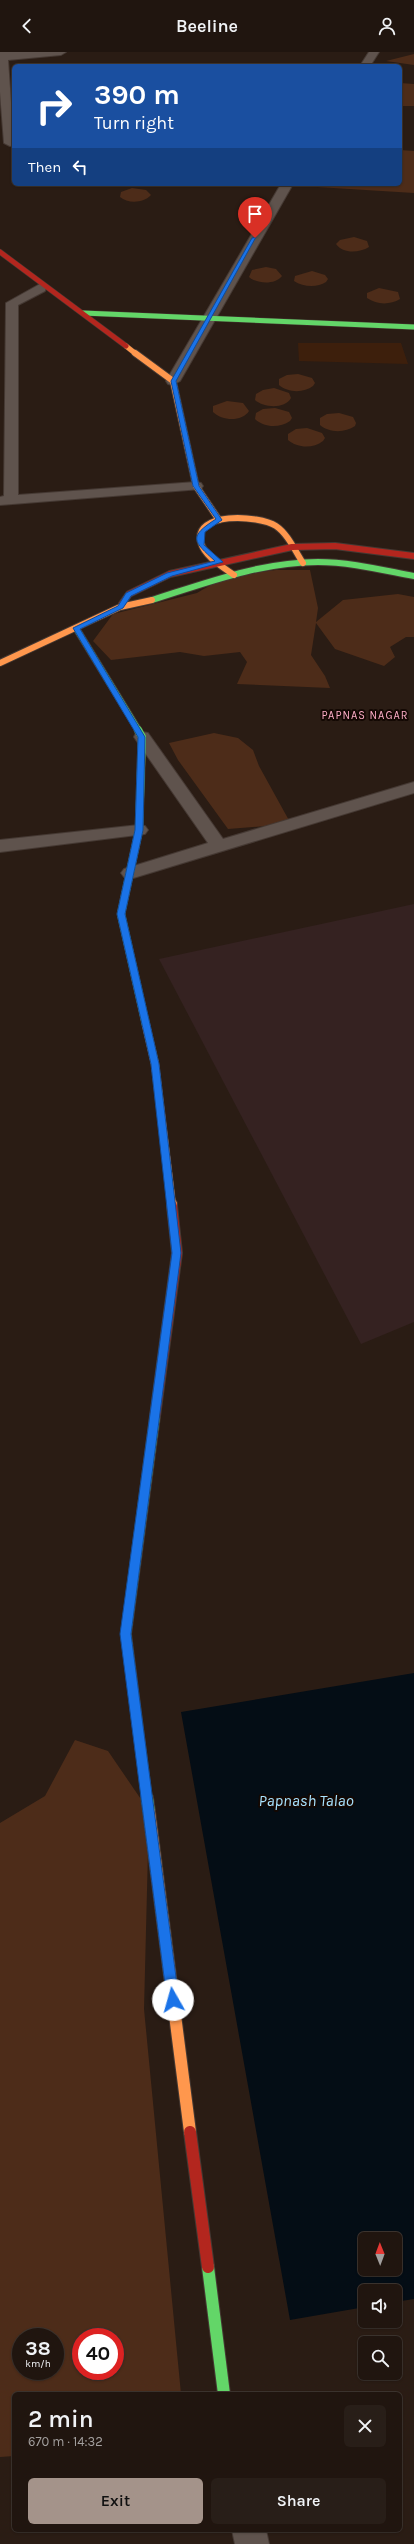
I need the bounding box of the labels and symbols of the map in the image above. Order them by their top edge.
pin [238,197,272,238]
district label: PAPNAS NAGAR [321,709,409,722]
water label: Papnash Talao [258,1791,354,1810]
position arrow [152,1979,194,2021]
north arrow [358,2232,402,2276]
speed limit sign: 40 [72,2328,124,2380]

